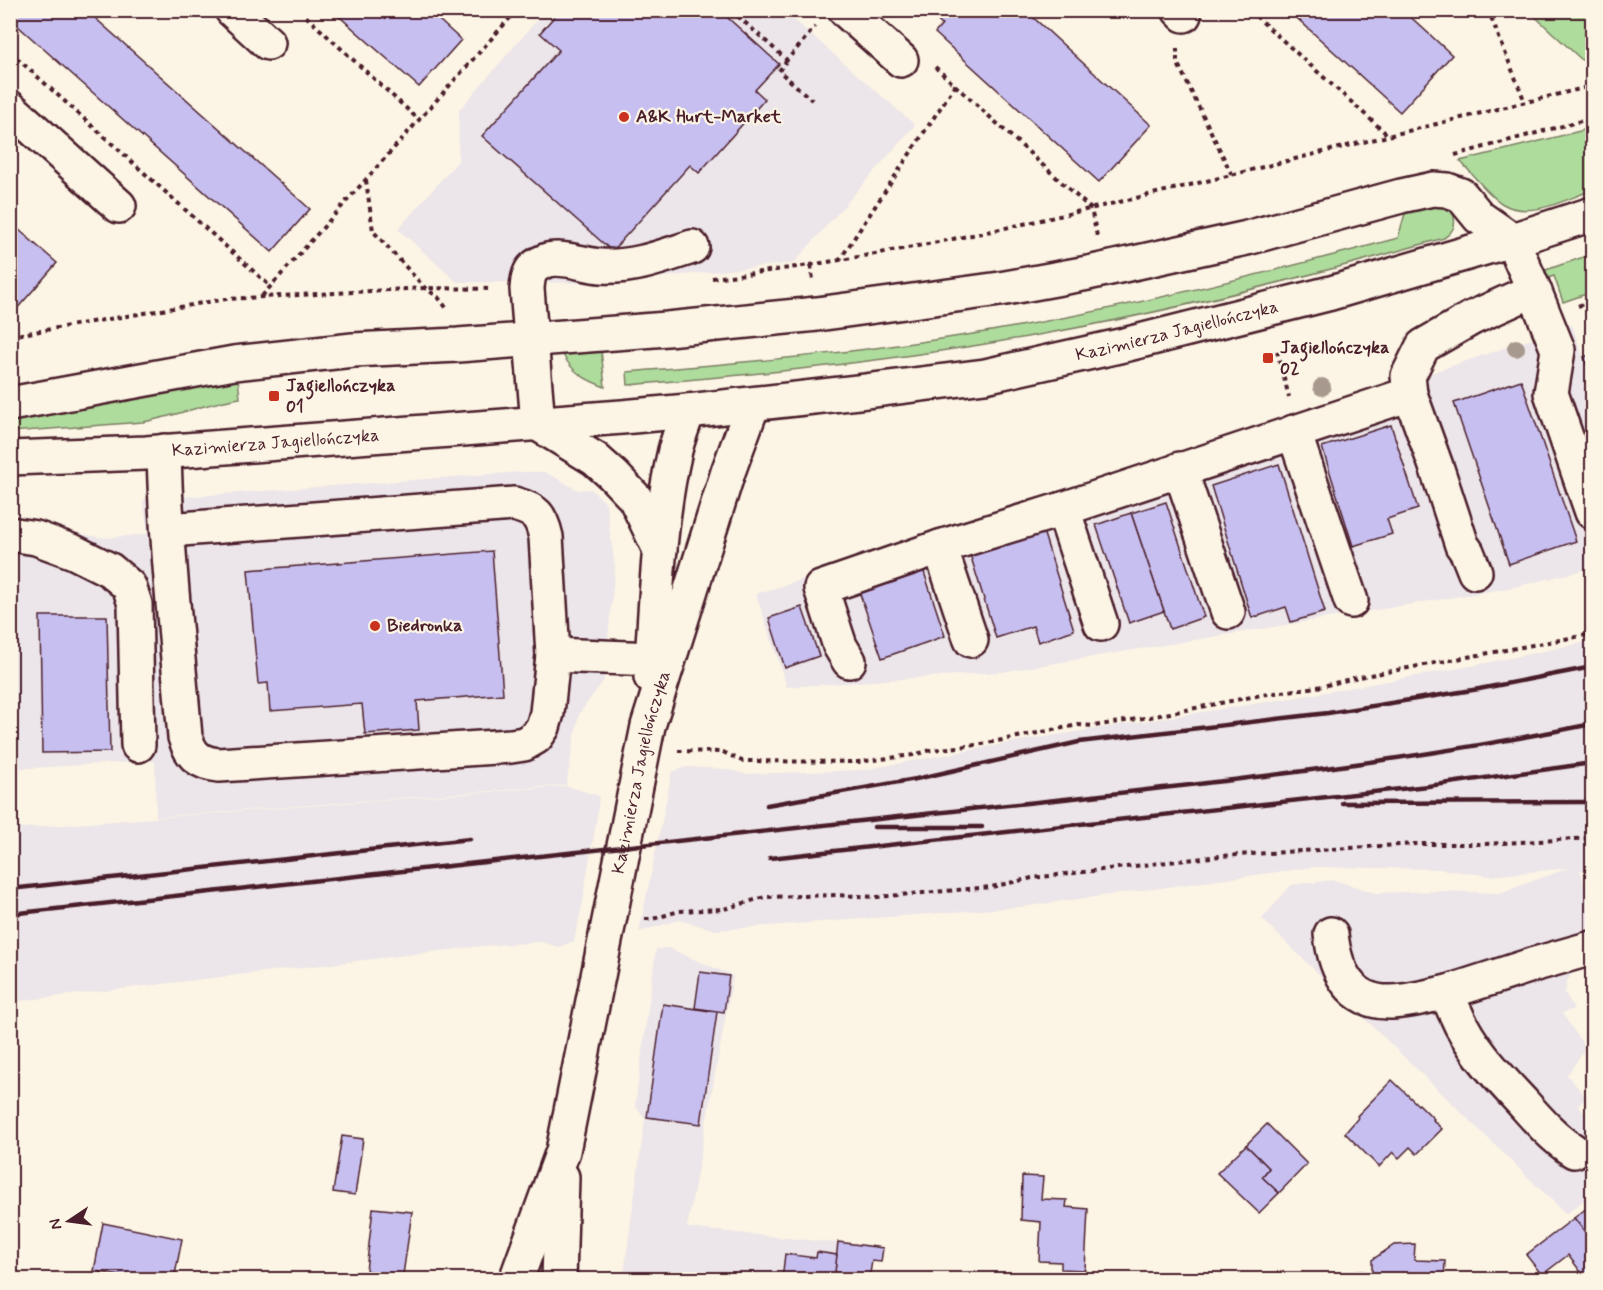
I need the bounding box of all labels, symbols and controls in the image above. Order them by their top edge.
place label: A&K Hurt-Market [636,105,782,129]
marker: A&K Hurt-Market [617,110,631,124]
street label: Kazimierza Jagiellończyka [1073,295,1281,367]
place label: Jagiellończyka 02 [1280,336,1390,381]
marker: Jagiellończyka 02 [1261,351,1275,365]
place label: Jagiellończyka 01 [286,374,396,419]
marker: Jagiellończyka 01 [267,389,281,403]
street label: Kazimierza Jagiellończyka [171,423,380,463]
place label: Biedronka [387,614,462,638]
marker: Biedronka [368,619,382,633]
street label: Kazimierza Jagiellończyka [607,668,677,876]
north arrow [39,1191,99,1251]
text: N [44,1216,67,1232]

